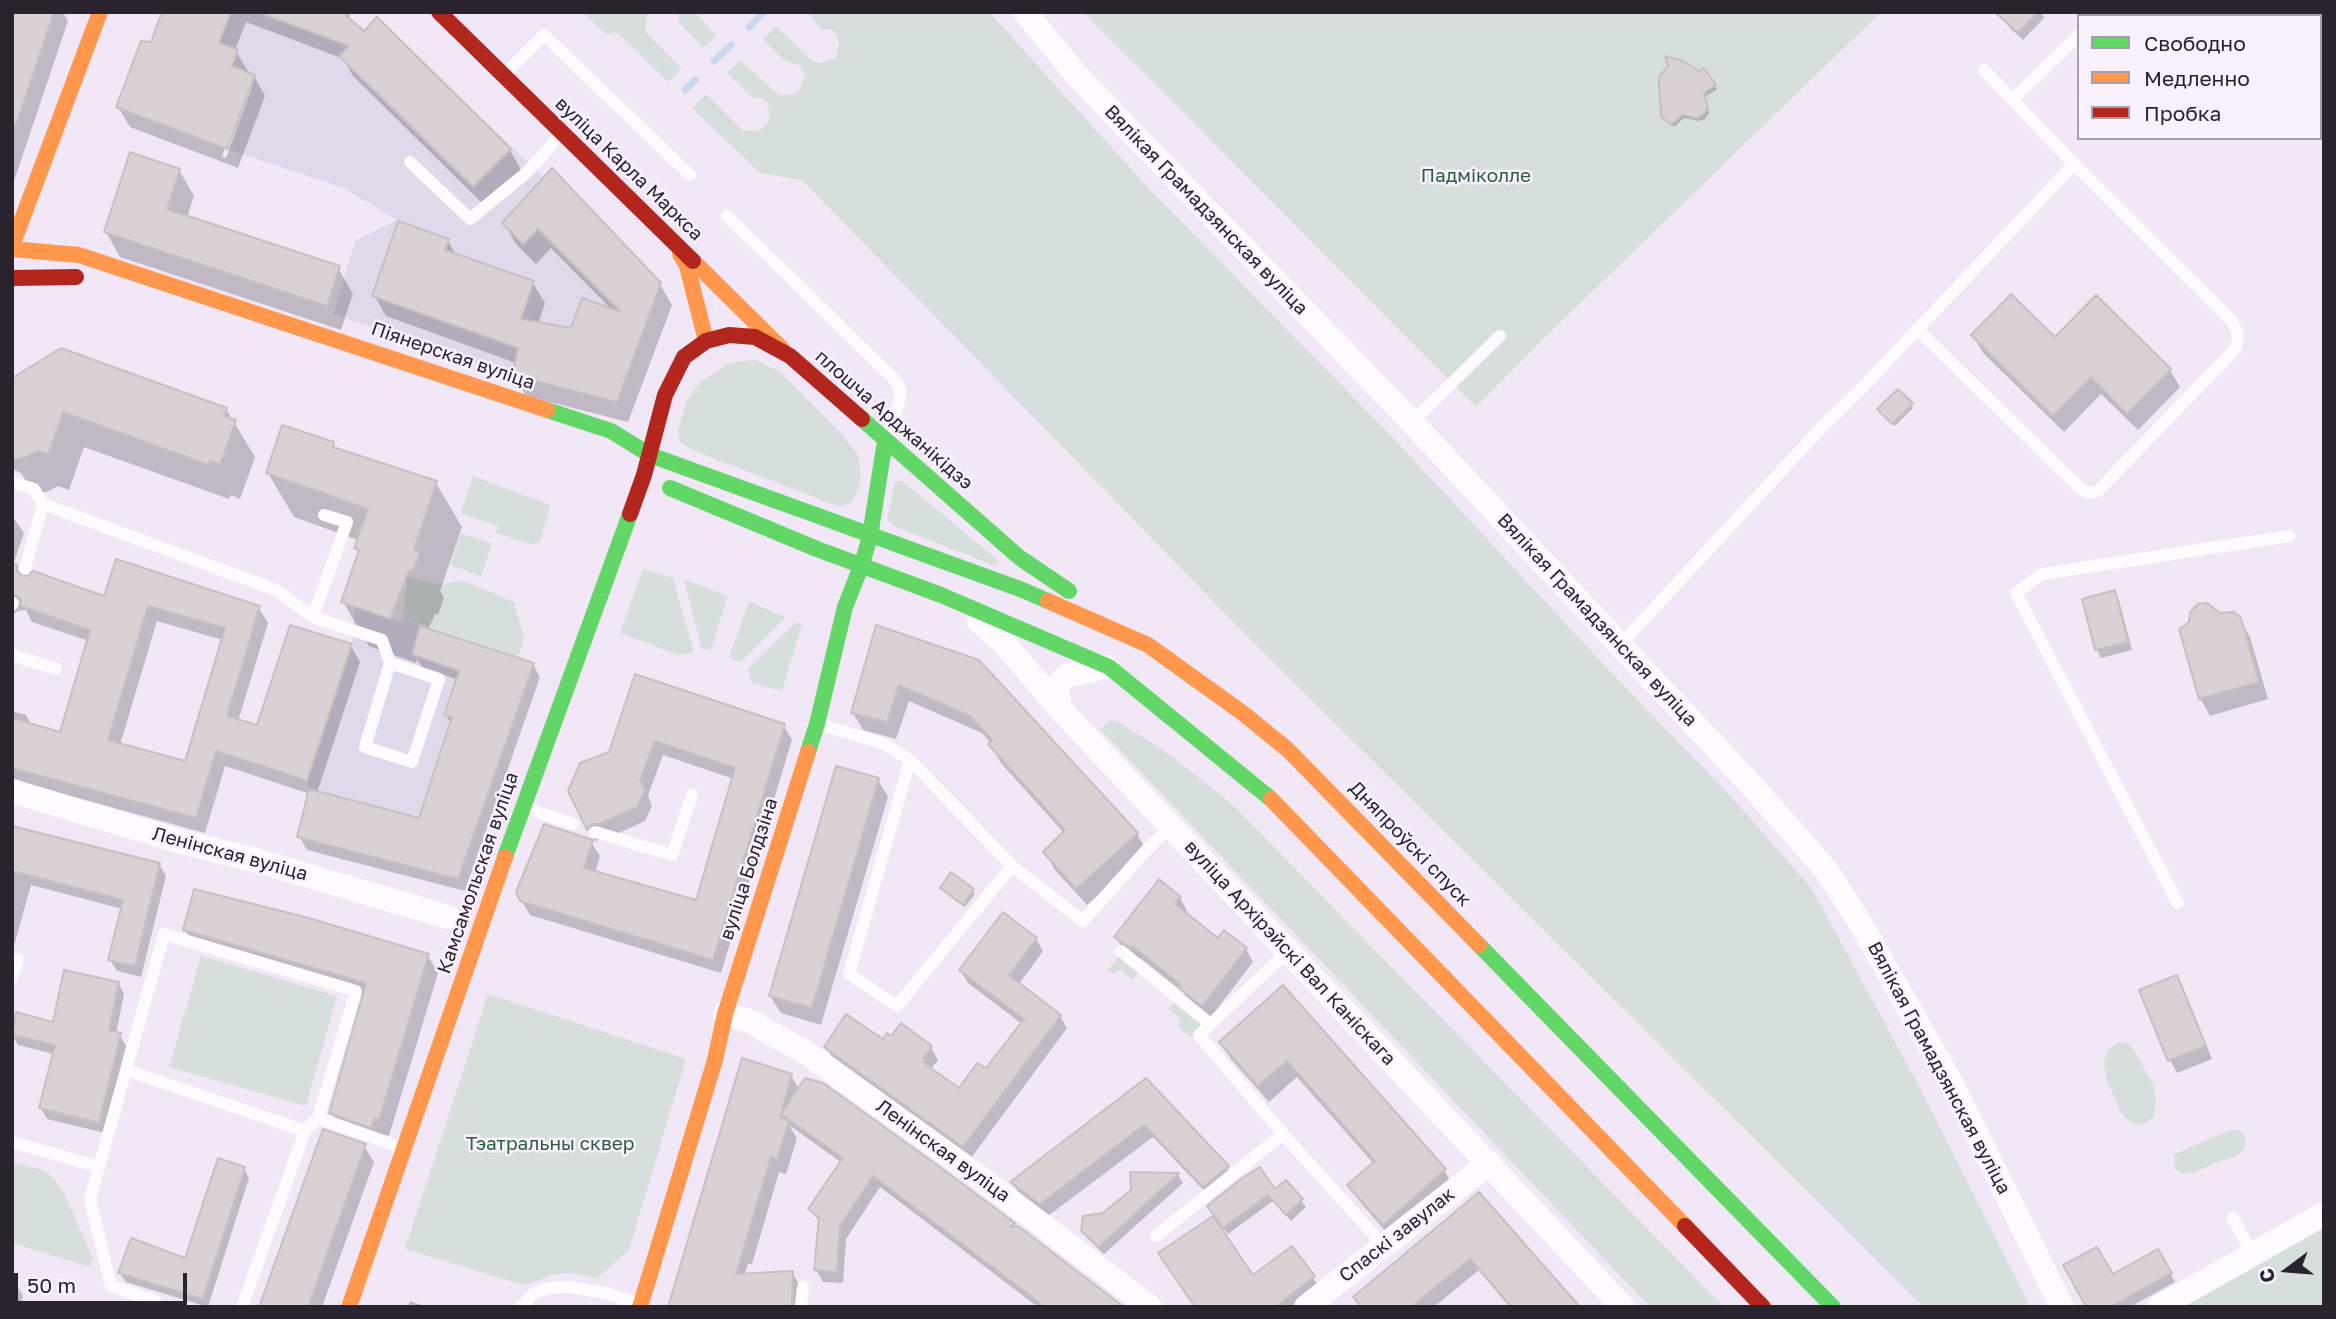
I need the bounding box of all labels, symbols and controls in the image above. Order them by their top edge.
legend [2077,14,2322,140]
text: Свободно [2144,30,2246,56]
text: Медленно [2144,65,2250,91]
street label: вуліца Карла Маркса [550,93,708,245]
street label: Вялікая Грамадзянская вуліца [1100,100,1312,320]
text: Пробка [2144,100,2222,126]
park label: Падміколле [1421,165,1531,187]
street label: Піянерская вуліца [368,317,538,395]
street label: плошча Арджанікідзэ [810,345,978,495]
street label: Вялікая Грамадзянская вуліца [1492,509,1702,731]
street label: Камсамольская вуліца [433,769,523,977]
street label: Дняпроўскі спуск [1344,777,1476,911]
street label: вуліца Болдзіна [715,795,783,943]
street label: Ленінская вуліца [150,822,310,886]
street label: вуліца Архірэйскі Вал Каніскага [1180,836,1400,1070]
street label: Вялікая Грамадзянская вуліца [1863,938,2015,1198]
street label: Ленінская вуліца [872,1095,1014,1207]
park label: Тэатральны сквер [466,1133,634,1155]
street label: Спаскі завулак [1335,1183,1459,1287]
north arrow [2252,1235,2322,1305]
scale bar [18,1260,191,1304]
text: С [2253,1266,2279,1286]
text: 50 m [27,1272,76,1298]

